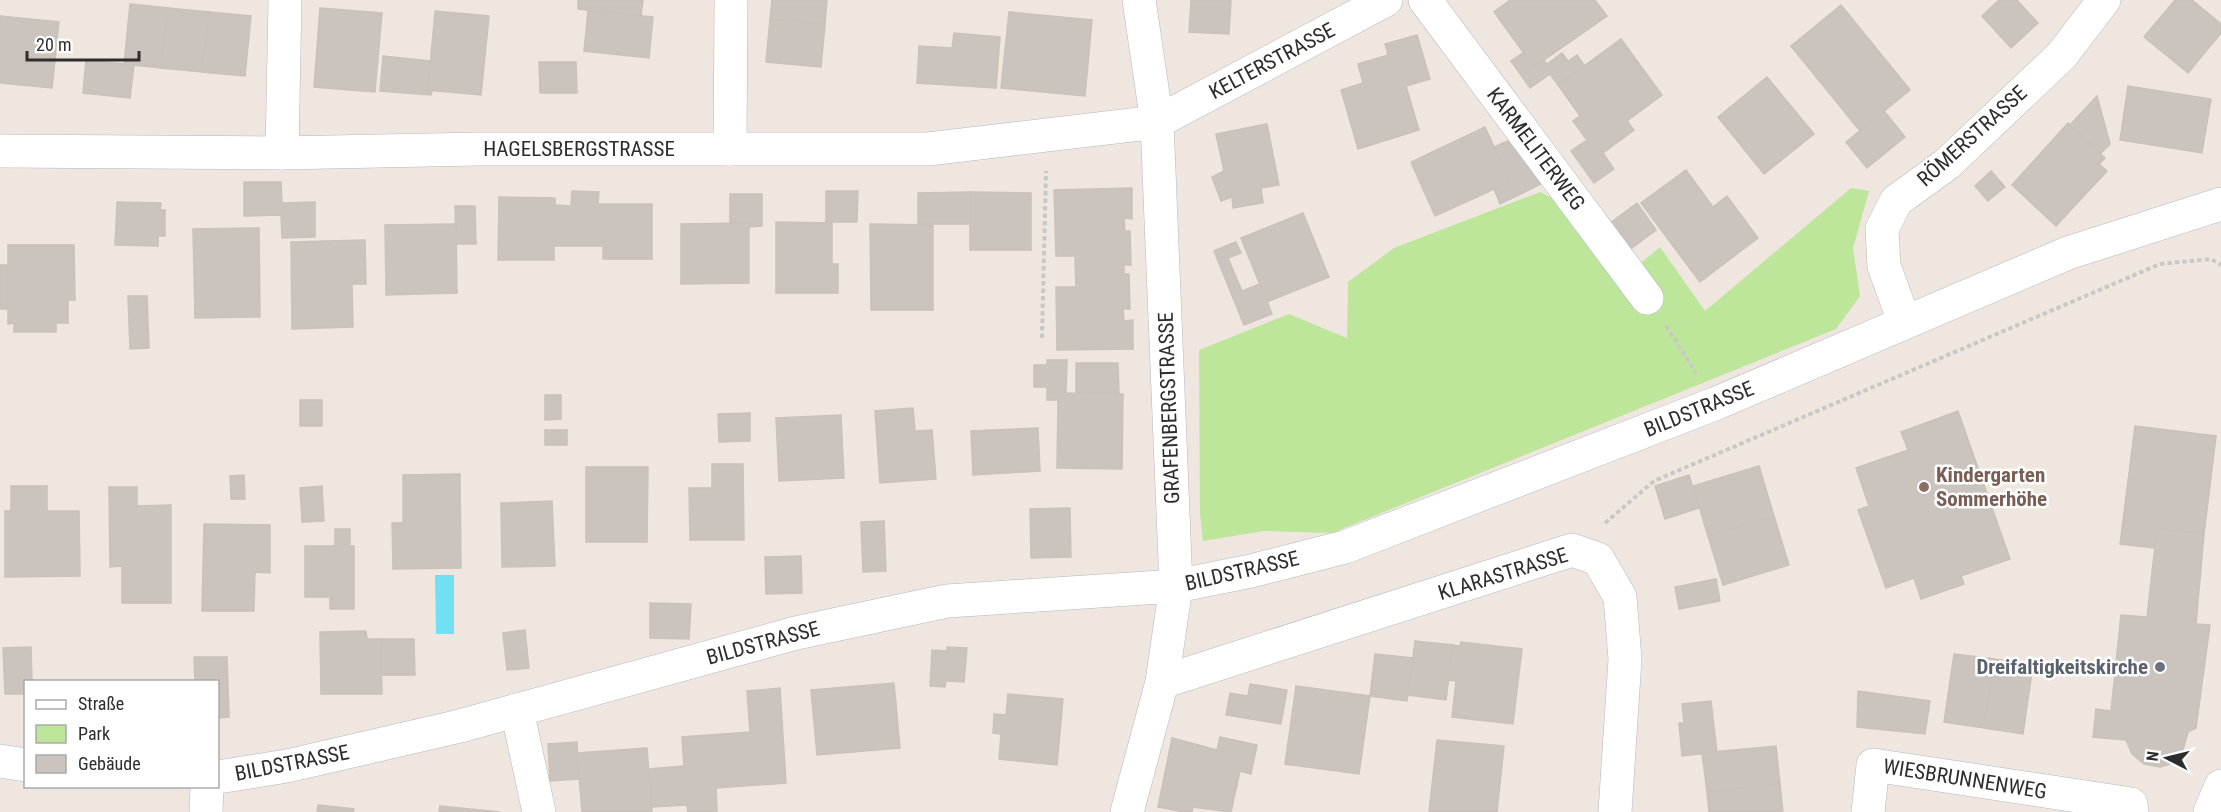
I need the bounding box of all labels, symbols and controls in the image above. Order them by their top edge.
street label: KELTERSTRASSE [1205,18,1339,104]
scale bar [27,24,140,62]
text: 20 m [36,34,71,55]
street label: RÖMERSTRASSE [1913,81,2031,191]
street label: KARMELITERWEG [1482,83,1590,215]
street label: HAGELSBERGSTRASSE [483,137,675,161]
street label: GRAFENBERGSTRASSE [1154,312,1184,504]
street label: BILDSTRASSE [1641,376,1757,442]
place label: Kindergarten Sommerhöhe [1936,463,2047,511]
marker: Kindergarten Sommerhöhe [1917,480,1931,494]
street label: KLARASTRASSE [1435,543,1571,605]
street label: BILDSTRASSE [1183,546,1301,596]
street label: BILDSTRASSE [704,616,822,670]
place label: Dreifaltigkeitskirche [1976,655,2148,679]
marker: Dreifaltigkeitskirche [2153,660,2167,674]
legend [24,680,219,788]
text: Straße [78,693,124,714]
text: Park [78,723,110,744]
north arrow [2137,728,2197,788]
street label: BILDSTRASSE [233,740,351,786]
text: N [2143,750,2163,762]
text: Gebäude [78,753,141,774]
street label: WIESBRUNNENWEG [1881,754,2049,804]

